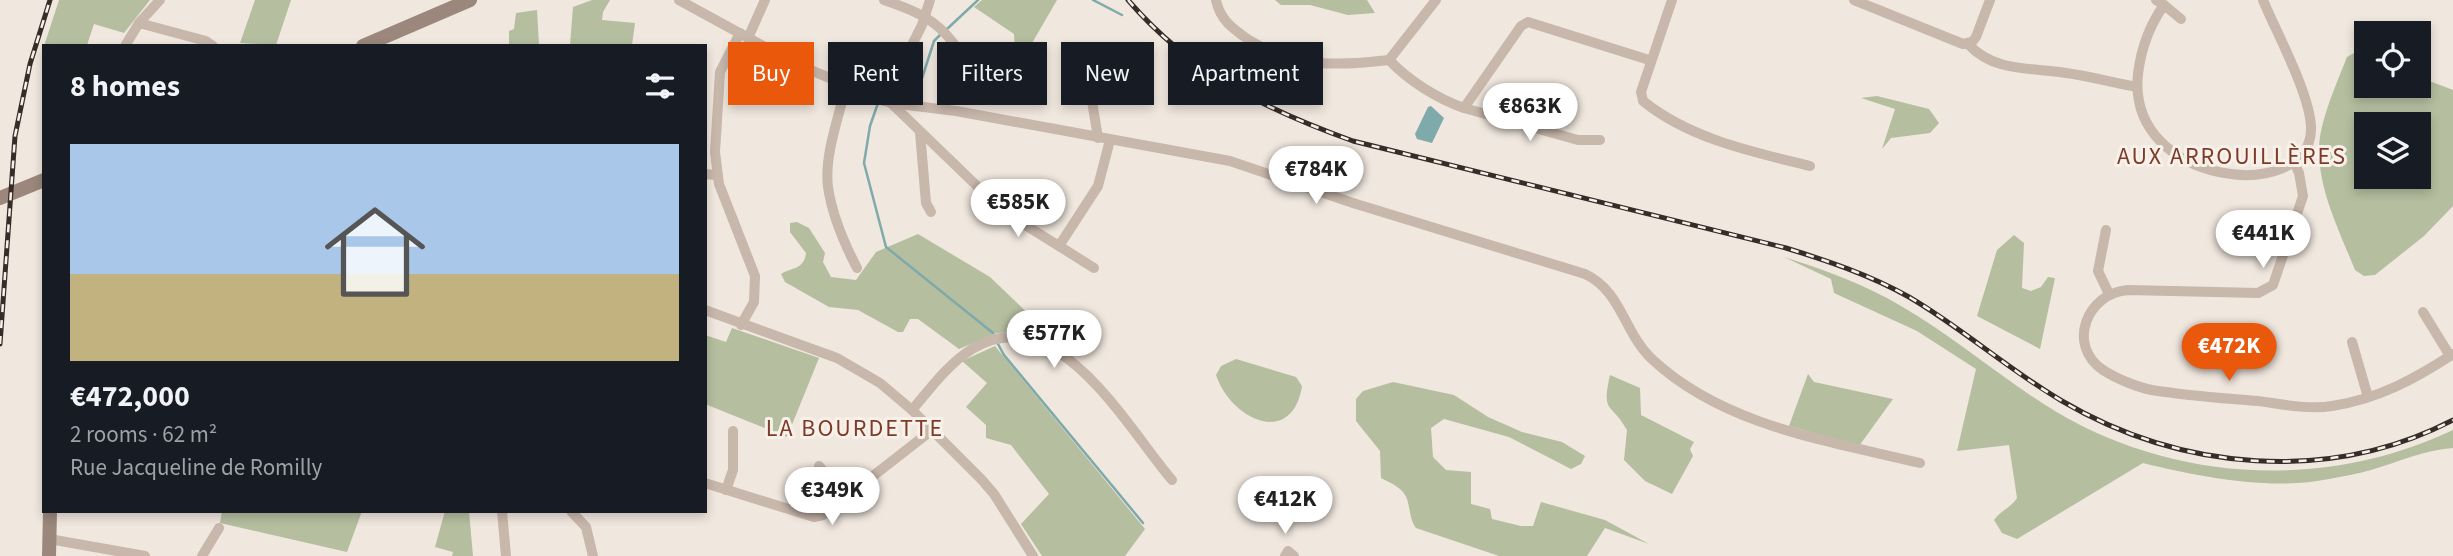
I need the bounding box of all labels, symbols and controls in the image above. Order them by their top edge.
map controls [2354,21,2431,189]
button: locate [2354,21,2431,98]
chip: Buy [728,42,814,105]
chip: Rent [828,42,923,105]
chip: Filters [937,42,1047,105]
chip: New [1061,42,1154,105]
chip: Apartment [1168,42,1323,105]
text: 8 homes [70,65,180,108]
icon: filters [641,67,679,105]
pin: €863K [1481,83,1579,143]
text: €863K [1499,89,1561,122]
button: layers [2354,112,2431,189]
district label: AUX ARROUILLÈRES [2117,139,2347,174]
pin: €784K [1267,146,1365,206]
text: €784K [1285,152,1347,185]
pin: €585K [969,180,1067,239]
text: €585K [987,185,1049,218]
icon: home [312,189,438,315]
pin: €441K [2214,210,2312,270]
text: €441K [2232,216,2294,249]
pin: €577K [1005,310,1103,370]
text: €577K [1023,316,1085,349]
pin: €472K [2180,324,2278,383]
text: €472K [2198,329,2260,362]
text: €472,000 [70,375,190,418]
district label: LA BOURDETTE [766,411,944,446]
text: 2 rooms · 62 m² [70,418,217,451]
text: Rue Jacqueline de Romilly [70,451,322,484]
pin: €349K [783,468,881,527]
text: €349K [801,473,863,506]
pin: €412K [1236,476,1334,536]
text: €412K [1254,482,1316,515]

